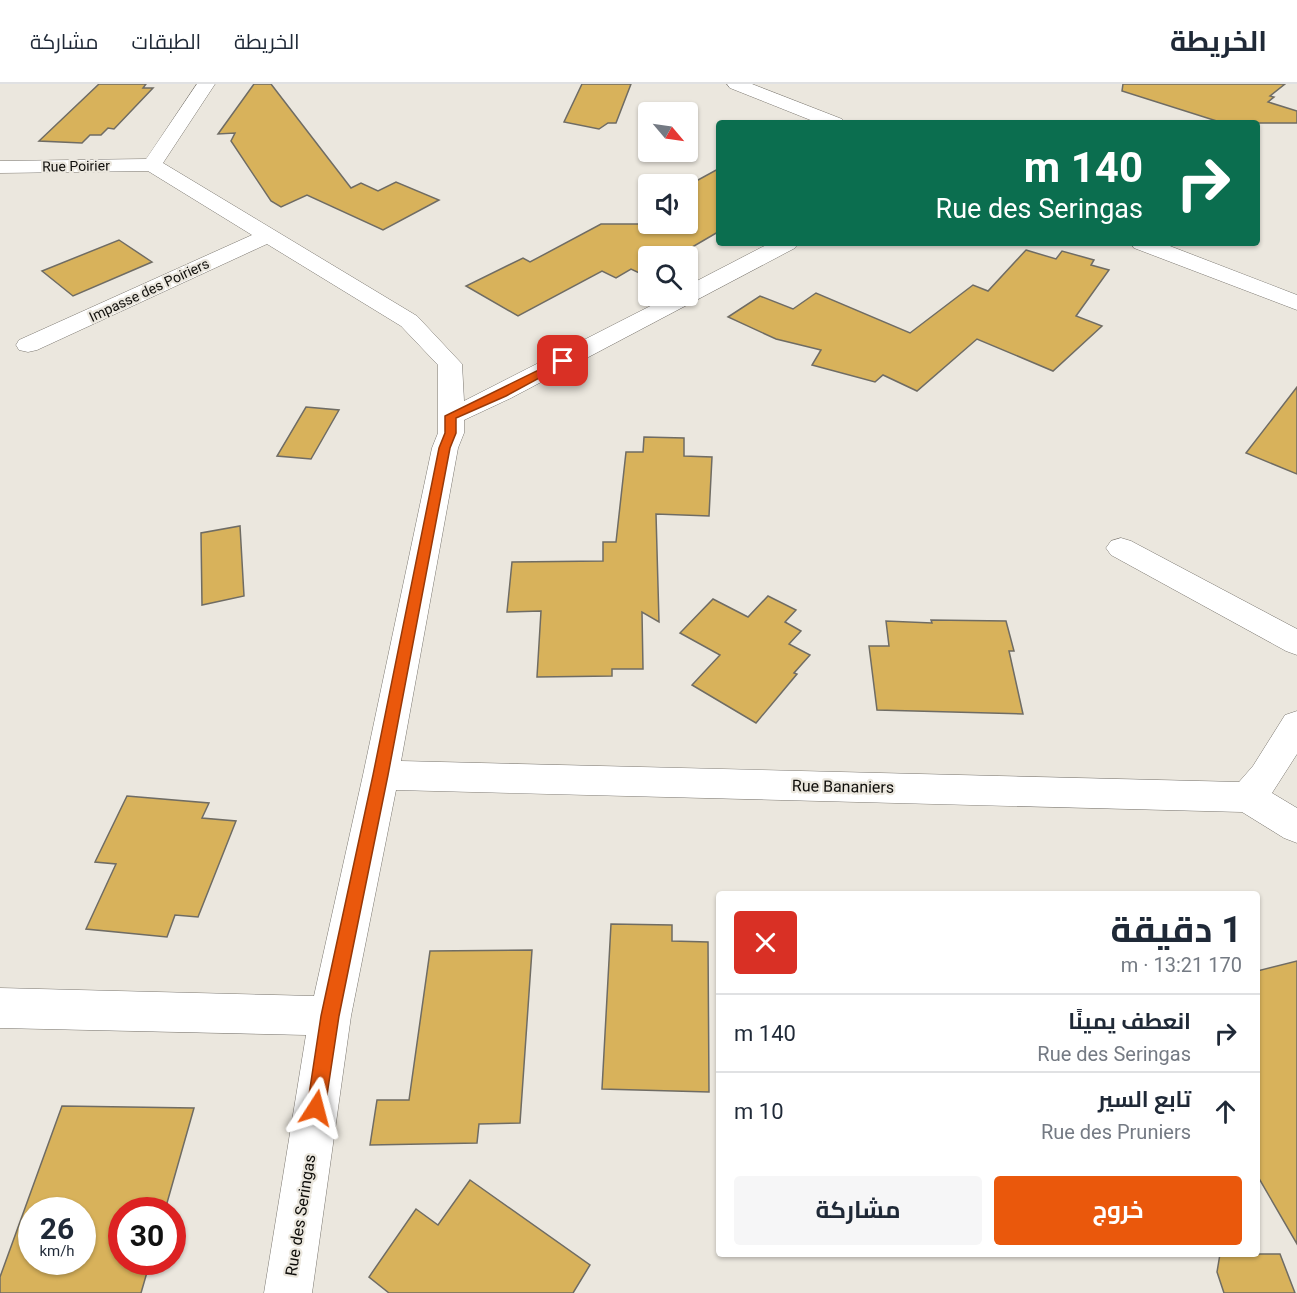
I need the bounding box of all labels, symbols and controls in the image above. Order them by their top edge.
text: الخريطة [1170,25,1267,58]
text: مشاركة [30,30,99,54]
text: الطبقات [132,30,201,54]
text: الخريطة [234,30,300,54]
north arrow [638,102,698,162]
map controls [638,102,698,306]
text: 140 m [1024,143,1143,192]
icon: right [1164,144,1242,222]
street label: Rue Poirier [42,157,110,175]
button: sound [638,174,698,234]
text: Rue des Seringas [936,193,1143,225]
button: search [638,246,698,306]
street label: Impasse des Poiriers [86,255,212,325]
pin [537,335,588,386]
icon: arrive [546,344,579,377]
street label: Rue Bananiers [792,776,894,797]
text: 1 دقيقة [1111,909,1242,951]
button: close [734,911,797,974]
text: 170 m · 13:21 [1121,953,1242,977]
text: انعطف يمينًا [1068,1009,1191,1034]
icon: right [1209,1017,1242,1050]
text: 140 m [734,1021,796,1046]
text: Rue des Seringas [1037,1042,1191,1066]
position arrow [284,1076,348,1140]
text: تابع السير [1098,1087,1191,1112]
icon: ahead [1209,1095,1242,1128]
text: 10 m [734,1099,784,1124]
text: Rue des Pruniers [1041,1120,1191,1144]
street label: Rue des Seringas [281,1153,319,1277]
button: مشاركة [734,1176,982,1245]
button: خروج [994,1176,1242,1245]
speed limit sign: 30 [108,1197,186,1275]
text: 26 [40,1211,74,1246]
text: km/h [39,1242,75,1260]

